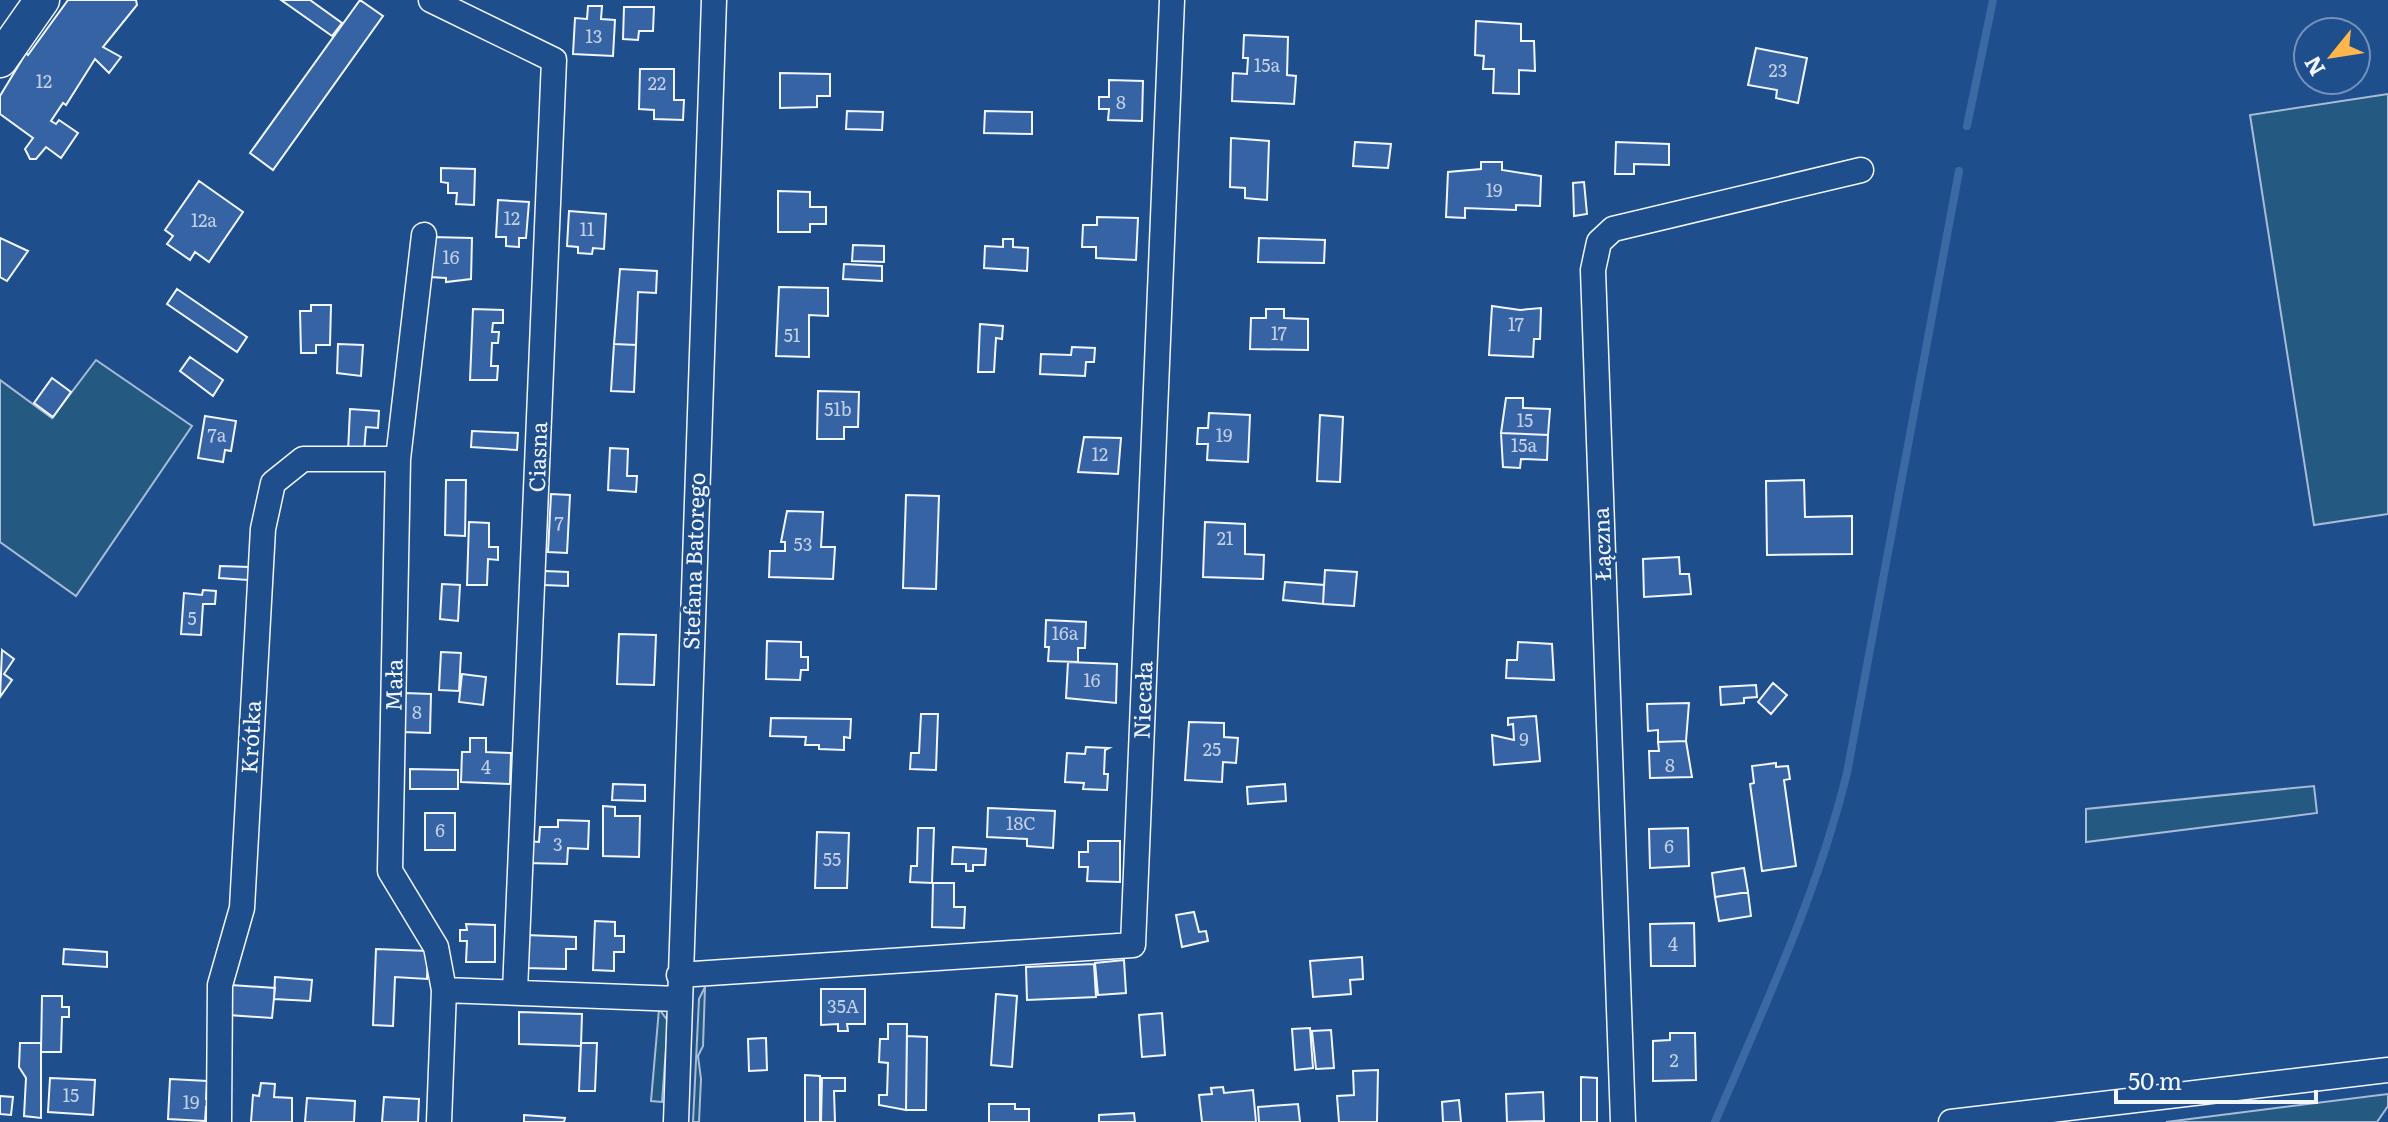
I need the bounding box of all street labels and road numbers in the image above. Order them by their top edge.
street label: Ciasna [519,421,554,493]
street label: Stefana Batorego [673,472,712,650]
street label: Łączna [1583,506,1618,582]
street label: Mała [376,658,409,712]
street label: Niecała [1124,660,1159,740]
street label: Krótka [231,699,268,774]

